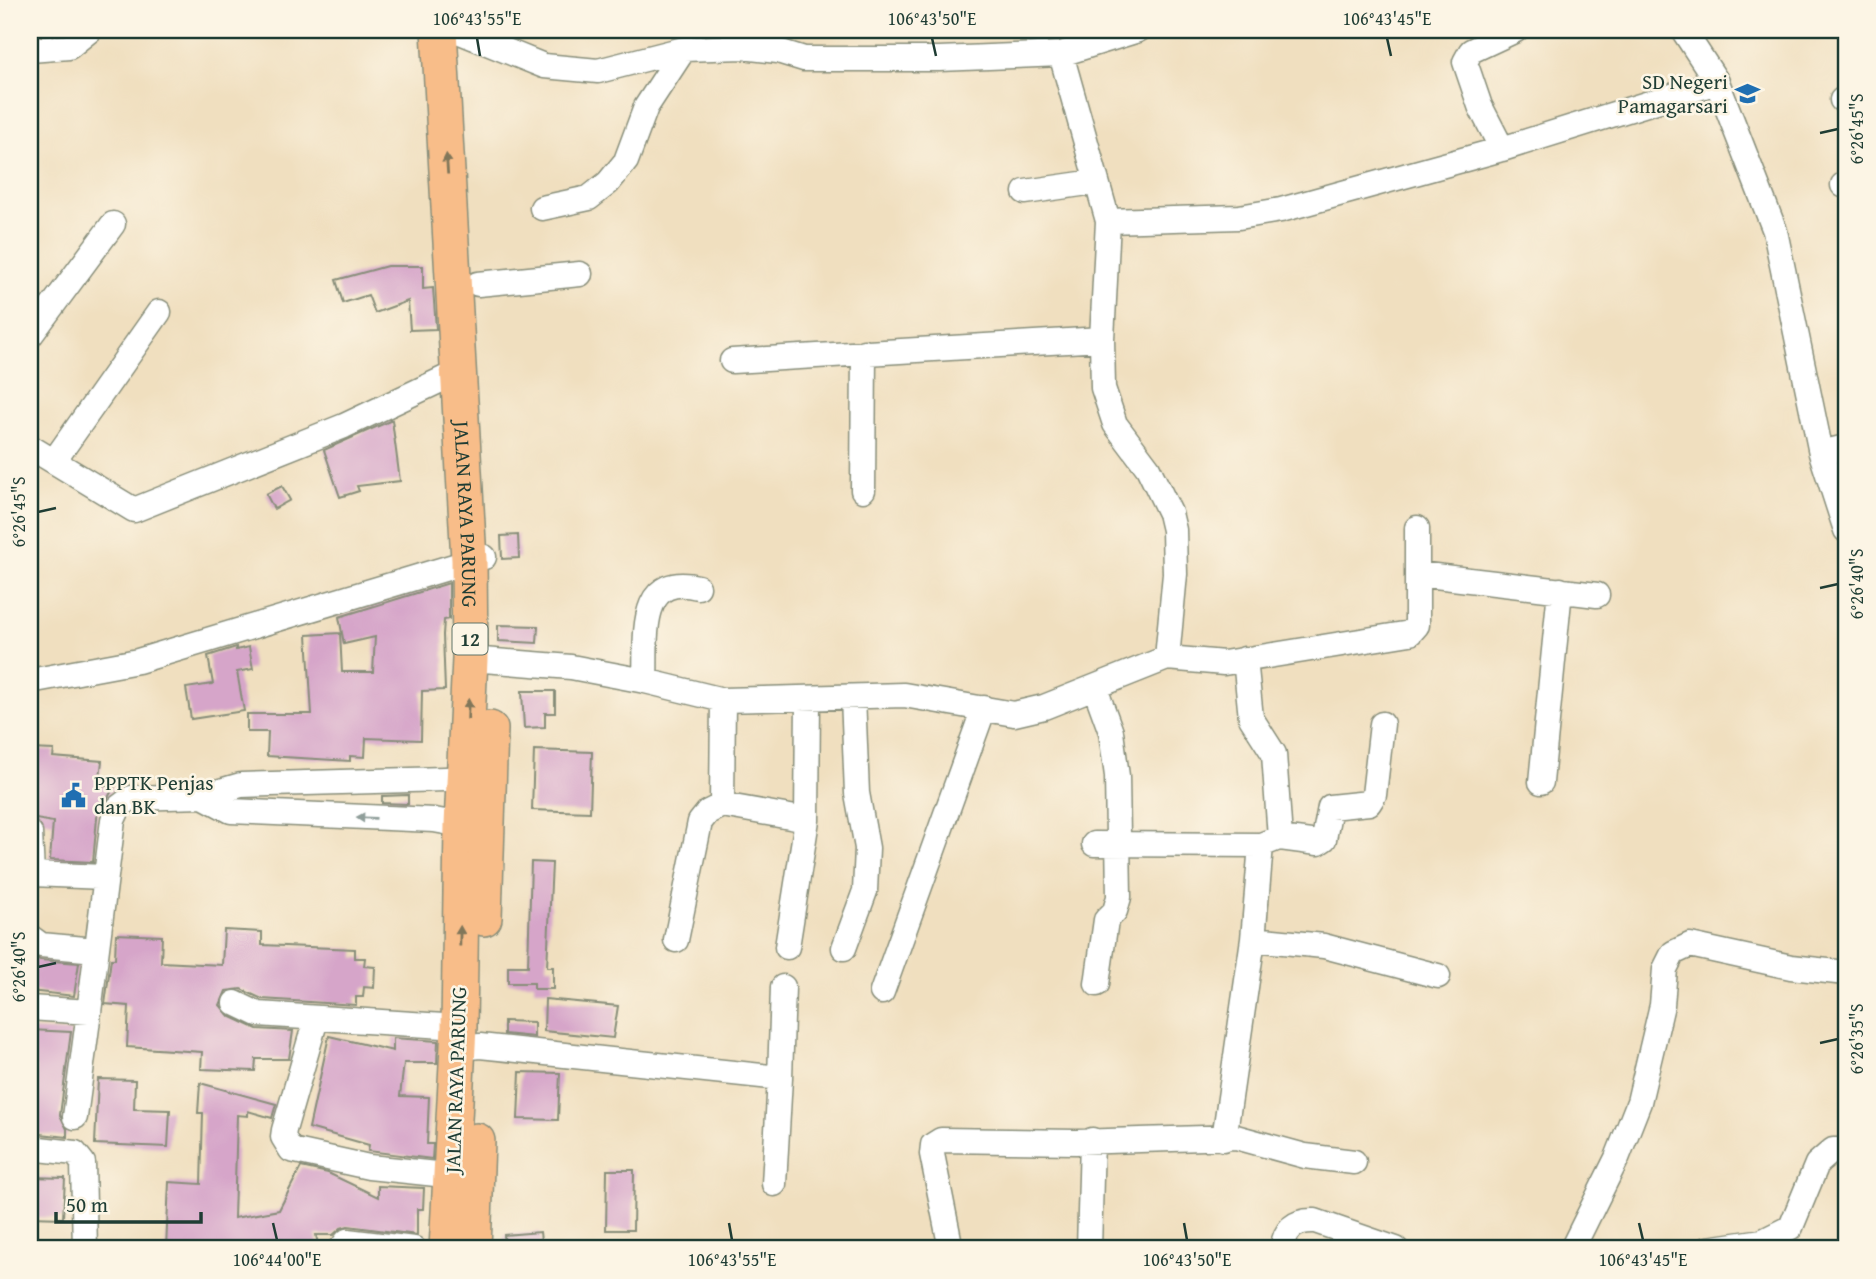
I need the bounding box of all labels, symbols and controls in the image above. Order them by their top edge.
text: 106°43'55"E [433,5,521,32]
text: 106°43'50"E [888,5,976,32]
text: 106°43'45"E [1343,5,1431,32]
place label: SD Negeri Pamagarsari [1618,66,1728,121]
school or university icon: SD Negeri Pamagarsari [1734,80,1762,108]
text: 6°26'45"S [1843,93,1870,165]
one-way arrow [442,153,453,175]
street label: JALAN RAYA PARUNG [446,417,485,608]
text: 6°26'45"S [5,476,32,548]
text: 6°26'40"S [1843,548,1870,620]
road number: 12 [452,624,488,654]
one-way arrow [462,698,473,720]
place label: PPPTK Penjas dan BK [94,767,214,822]
public building icon: PPPTK Penjas dan BK [60,781,88,809]
one-way arrow [355,812,377,823]
one-way arrow [455,925,466,947]
text: 6°26'40"S [5,931,32,1003]
street label: JALAN RAYA PARUNG [437,986,474,1177]
text: 6°26'35"S [1843,1003,1870,1075]
scale bar [56,1181,201,1225]
text: 50 m [66,1189,108,1220]
text: 106°44'00"E [233,1246,321,1273]
text: 106°43'55"E [688,1246,776,1273]
text: 106°43'50"E [1143,1246,1231,1273]
text: 106°43'45"E [1599,1246,1687,1273]

